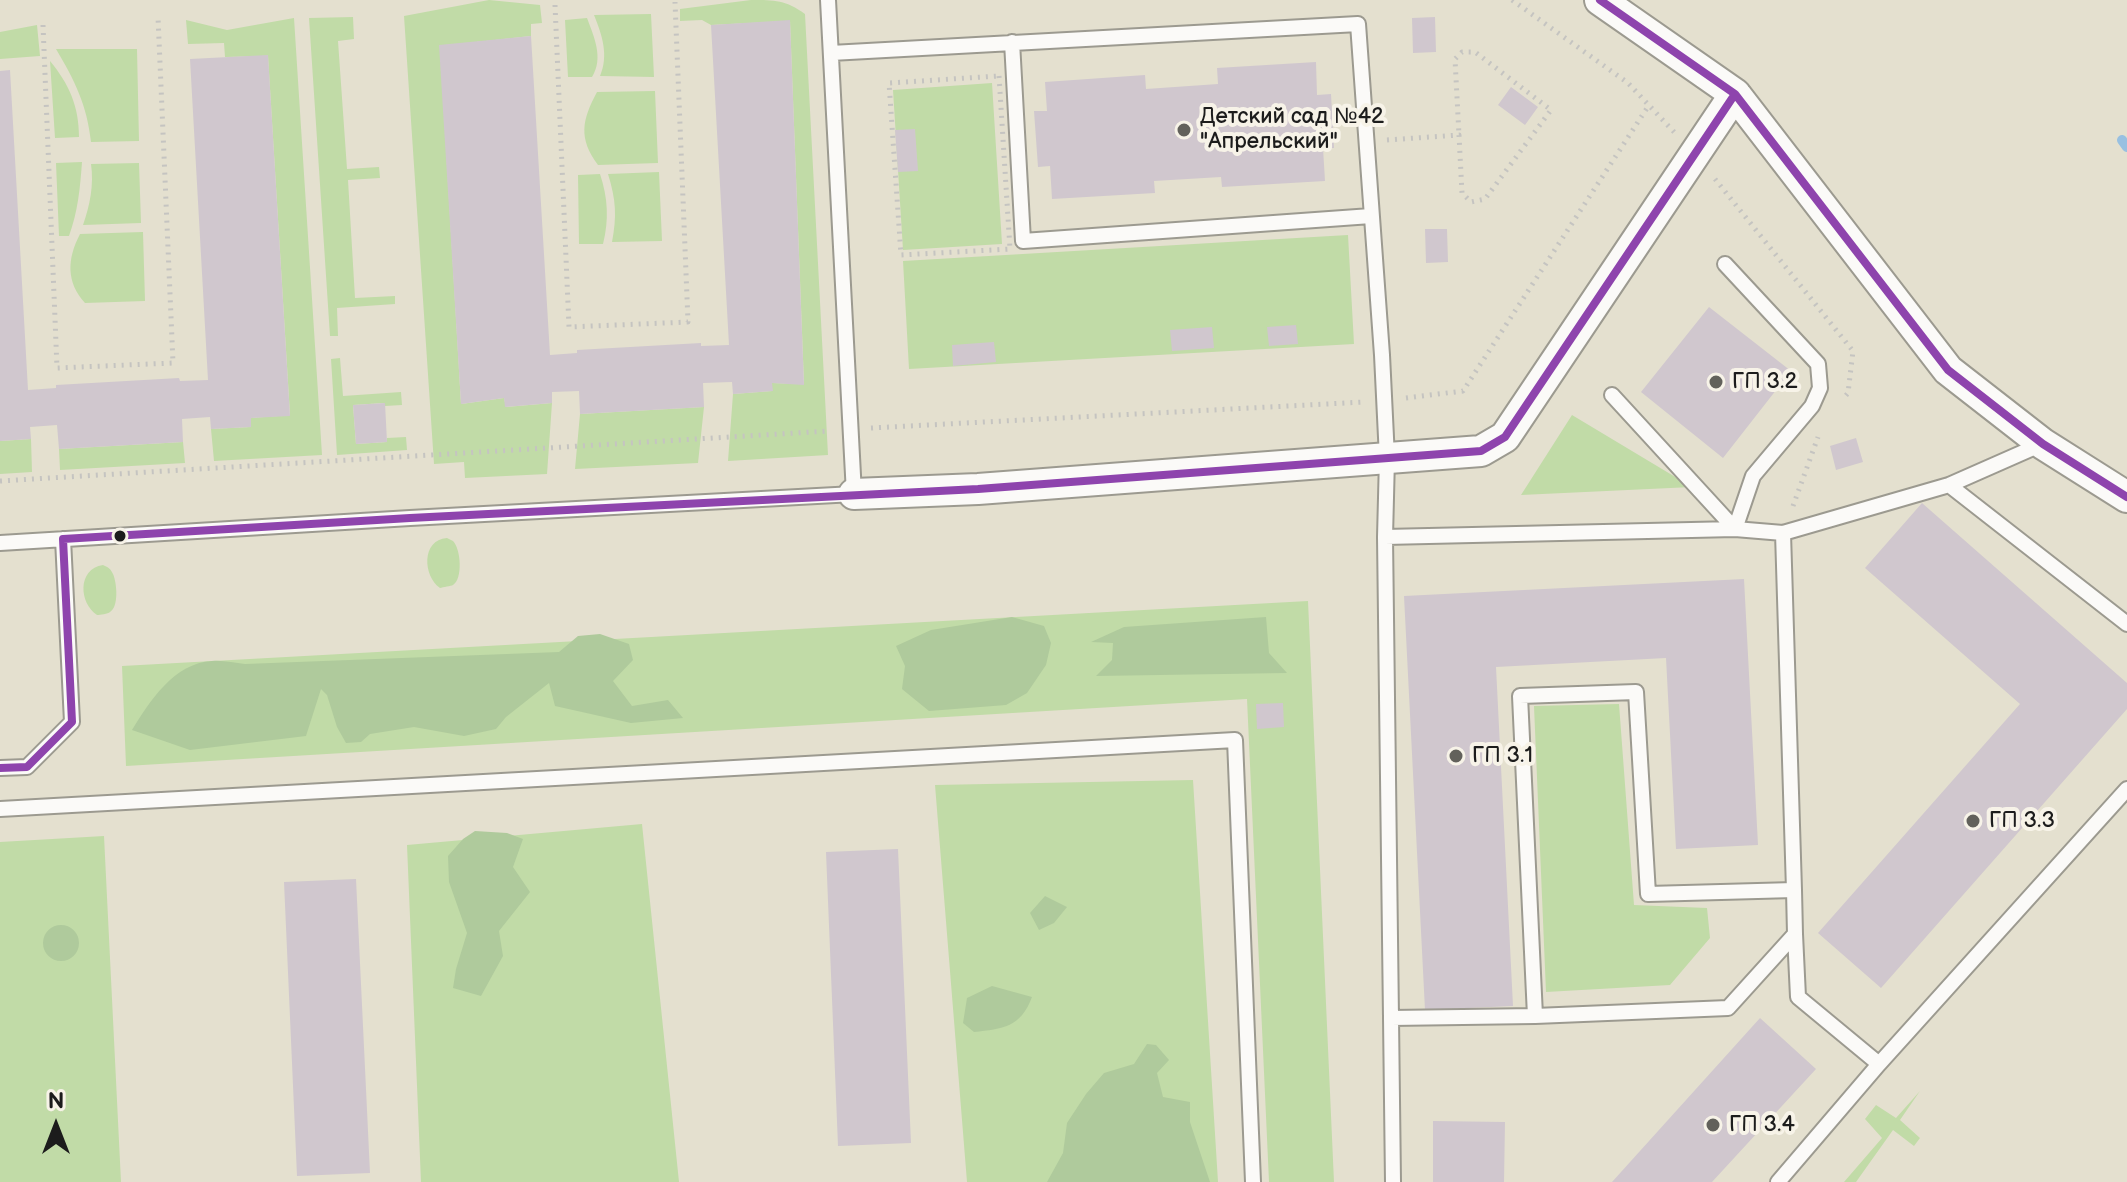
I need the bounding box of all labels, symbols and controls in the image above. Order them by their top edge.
place label: Детский сад №42 "Апрельский" [1200,104,1384,156]
marker: Детский сад №42 "Апрельский" [1175,121,1193,139]
place label: ГП 3.2 [1732,369,1797,395]
marker: ГП 3.2 [1707,373,1725,391]
unlabelled marker [112,528,128,544]
place label: ГП 3.1 [1472,743,1533,769]
marker: ГП 3.1 [1447,747,1465,765]
place label: ГП 3.3 [1989,808,2055,834]
marker: ГП 3.3 [1964,812,1982,830]
north arrow [16,1086,96,1166]
text: N [48,1088,64,1115]
place label: ГП 3.4 [1729,1112,1795,1138]
marker: ГП 3.4 [1704,1116,1722,1134]

